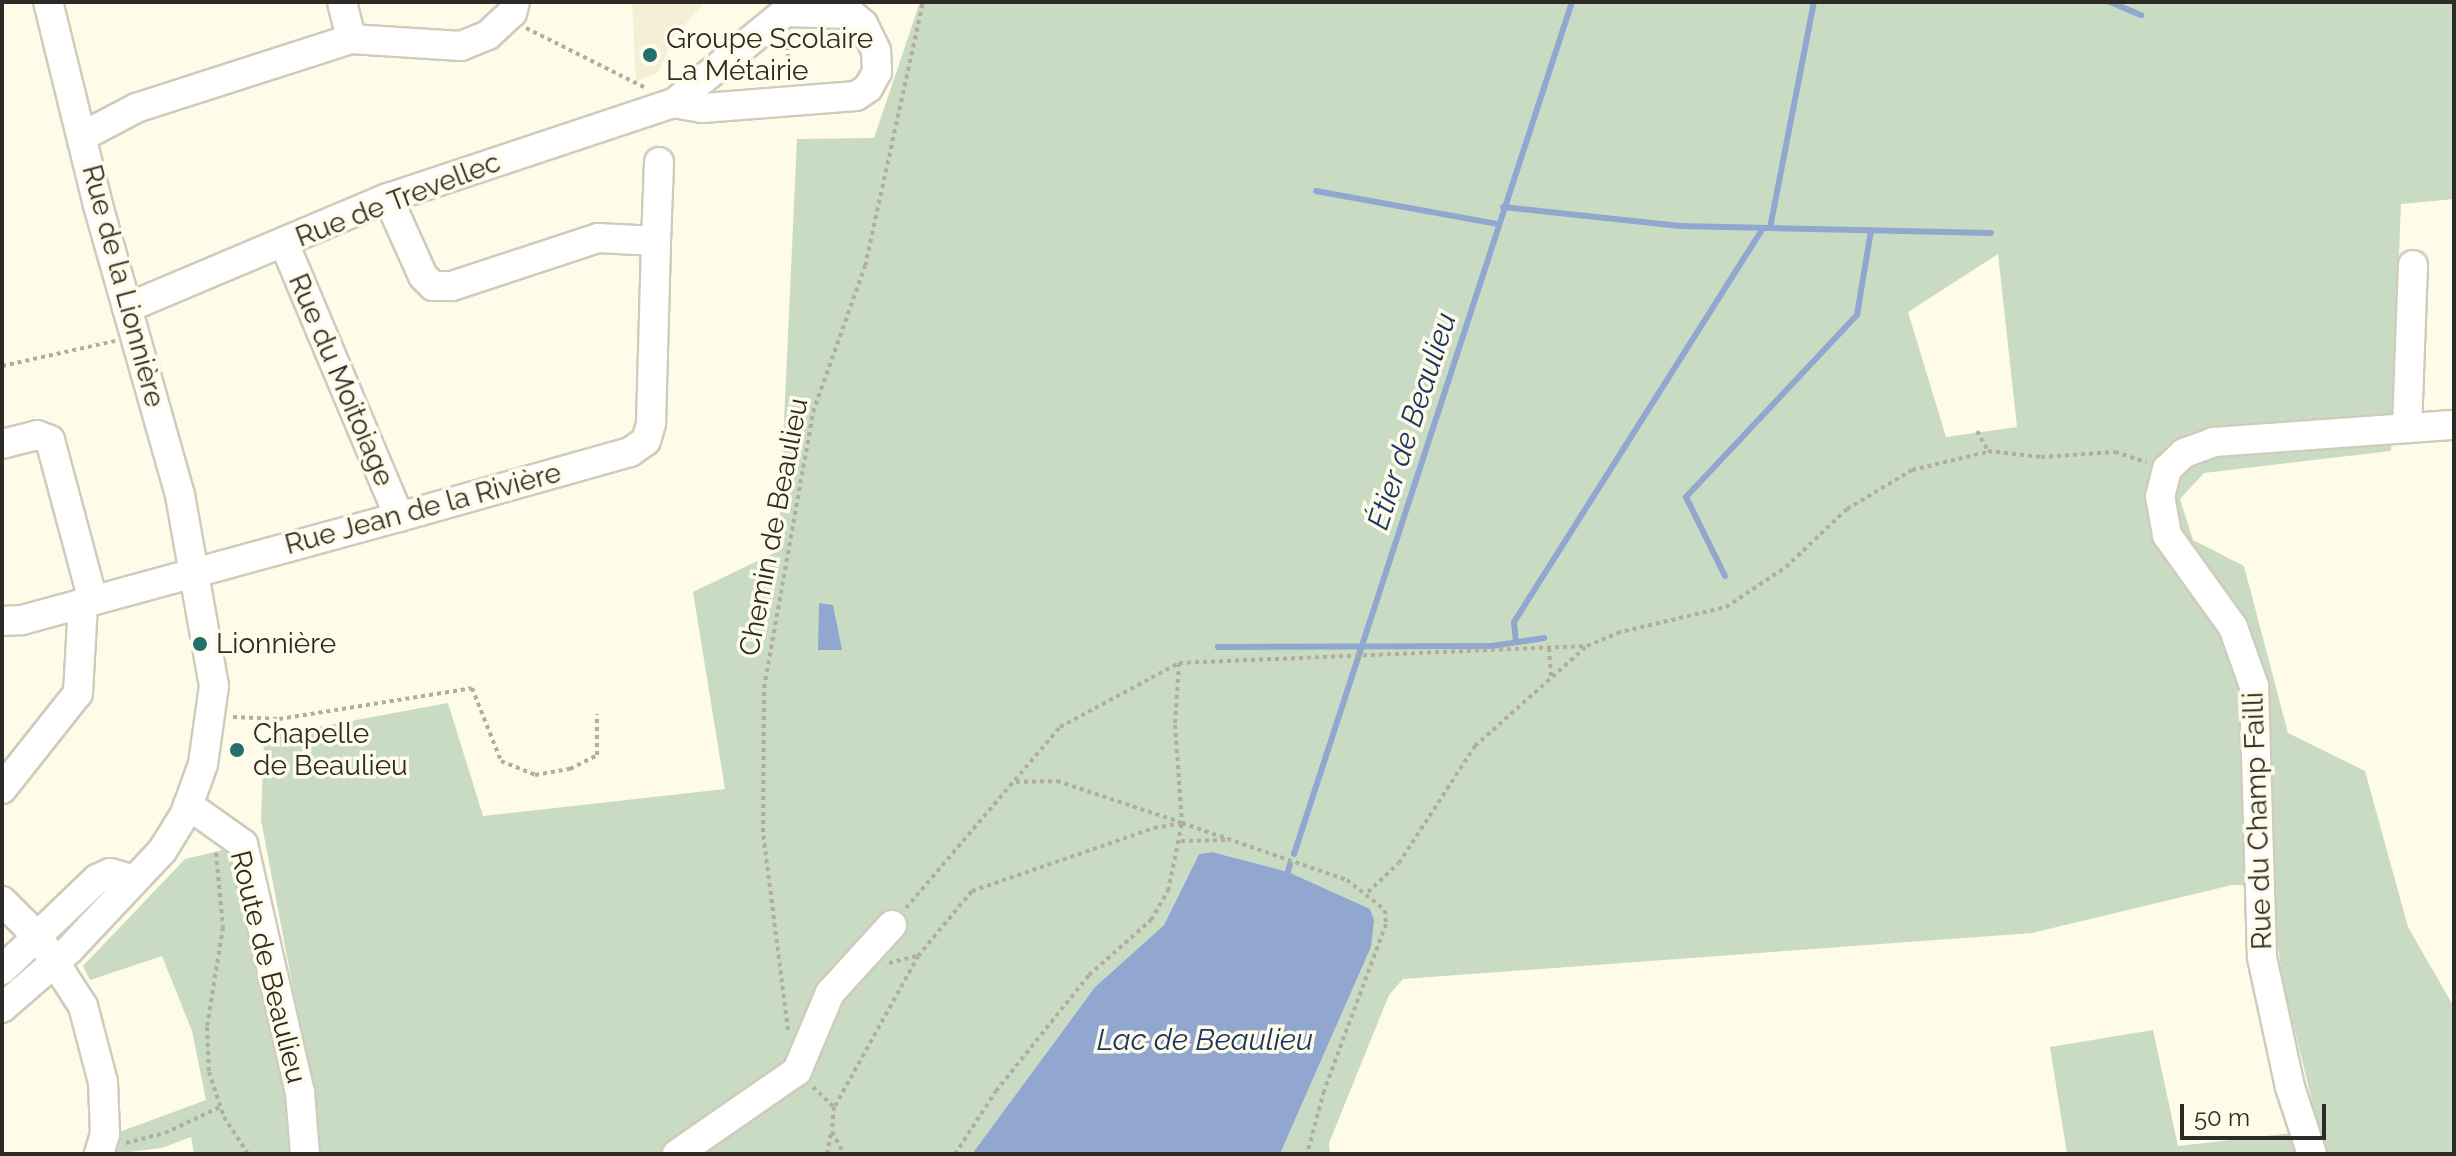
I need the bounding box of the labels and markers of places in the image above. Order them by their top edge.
place label: Groupe Scolaire La Métairie [666,22,873,88]
marker: Groupe Scolaire La Métairie [641,46,659,64]
place label: Lionnière [216,627,336,661]
marker: Lionnière [191,635,209,653]
place label: Chapelle de Beaulieu [253,717,408,783]
marker: Chapelle de Beaulieu [228,741,246,759]

